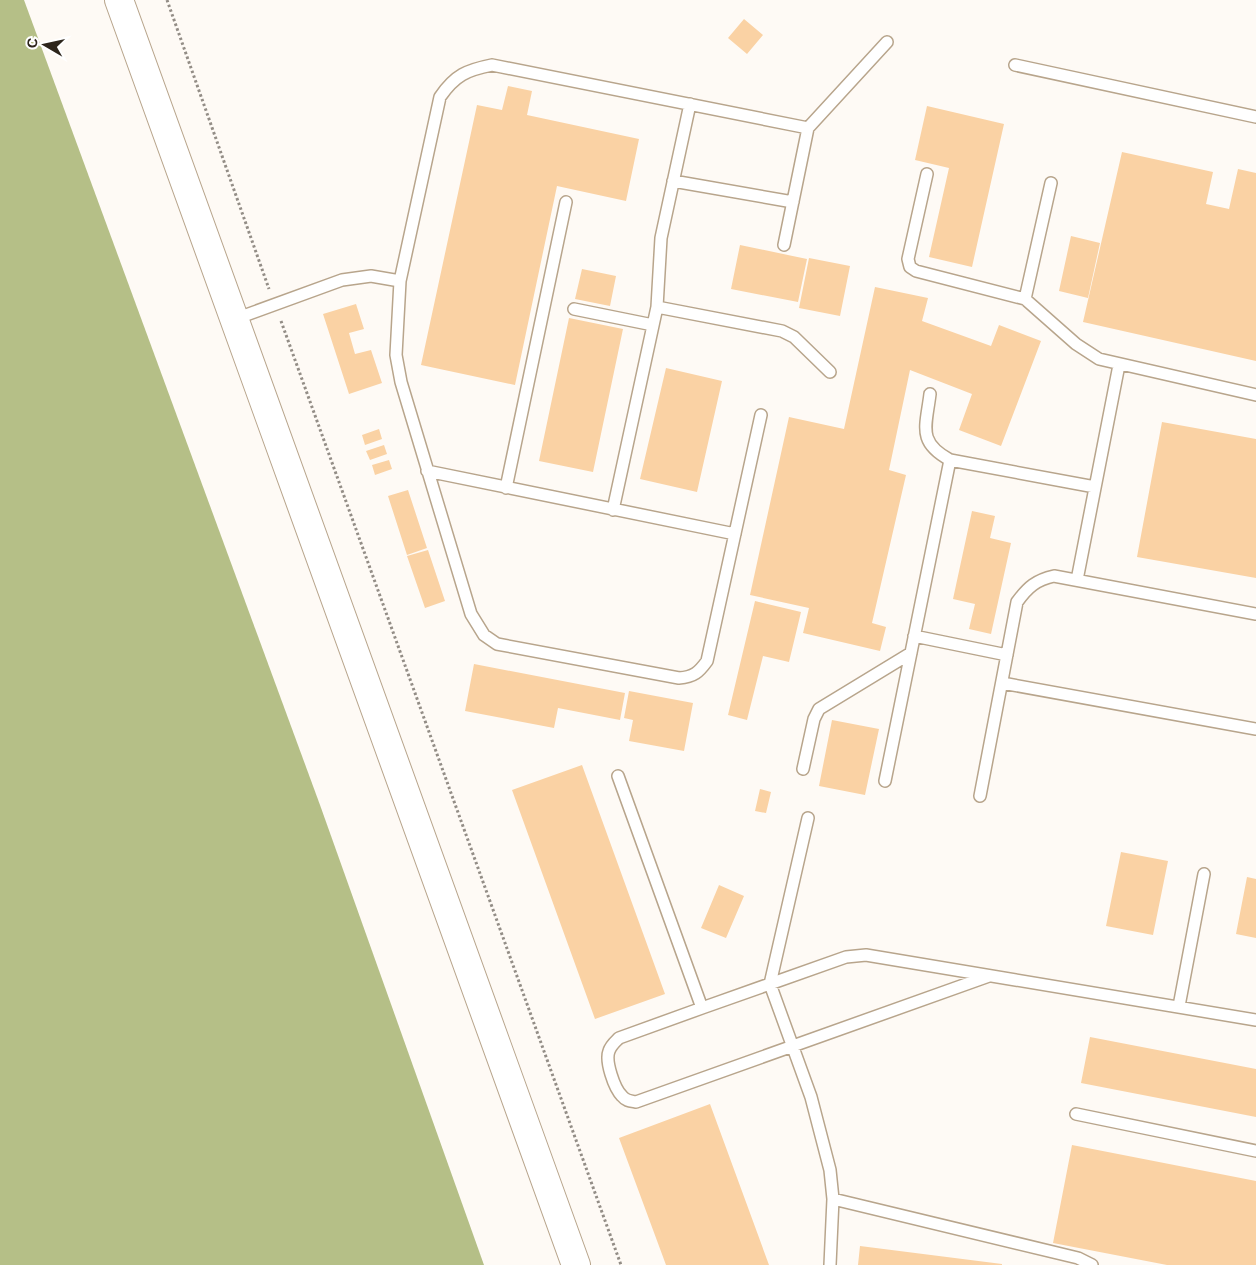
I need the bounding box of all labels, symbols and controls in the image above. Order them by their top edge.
north arrow [20,20,70,70]
text: С [22,37,42,49]

